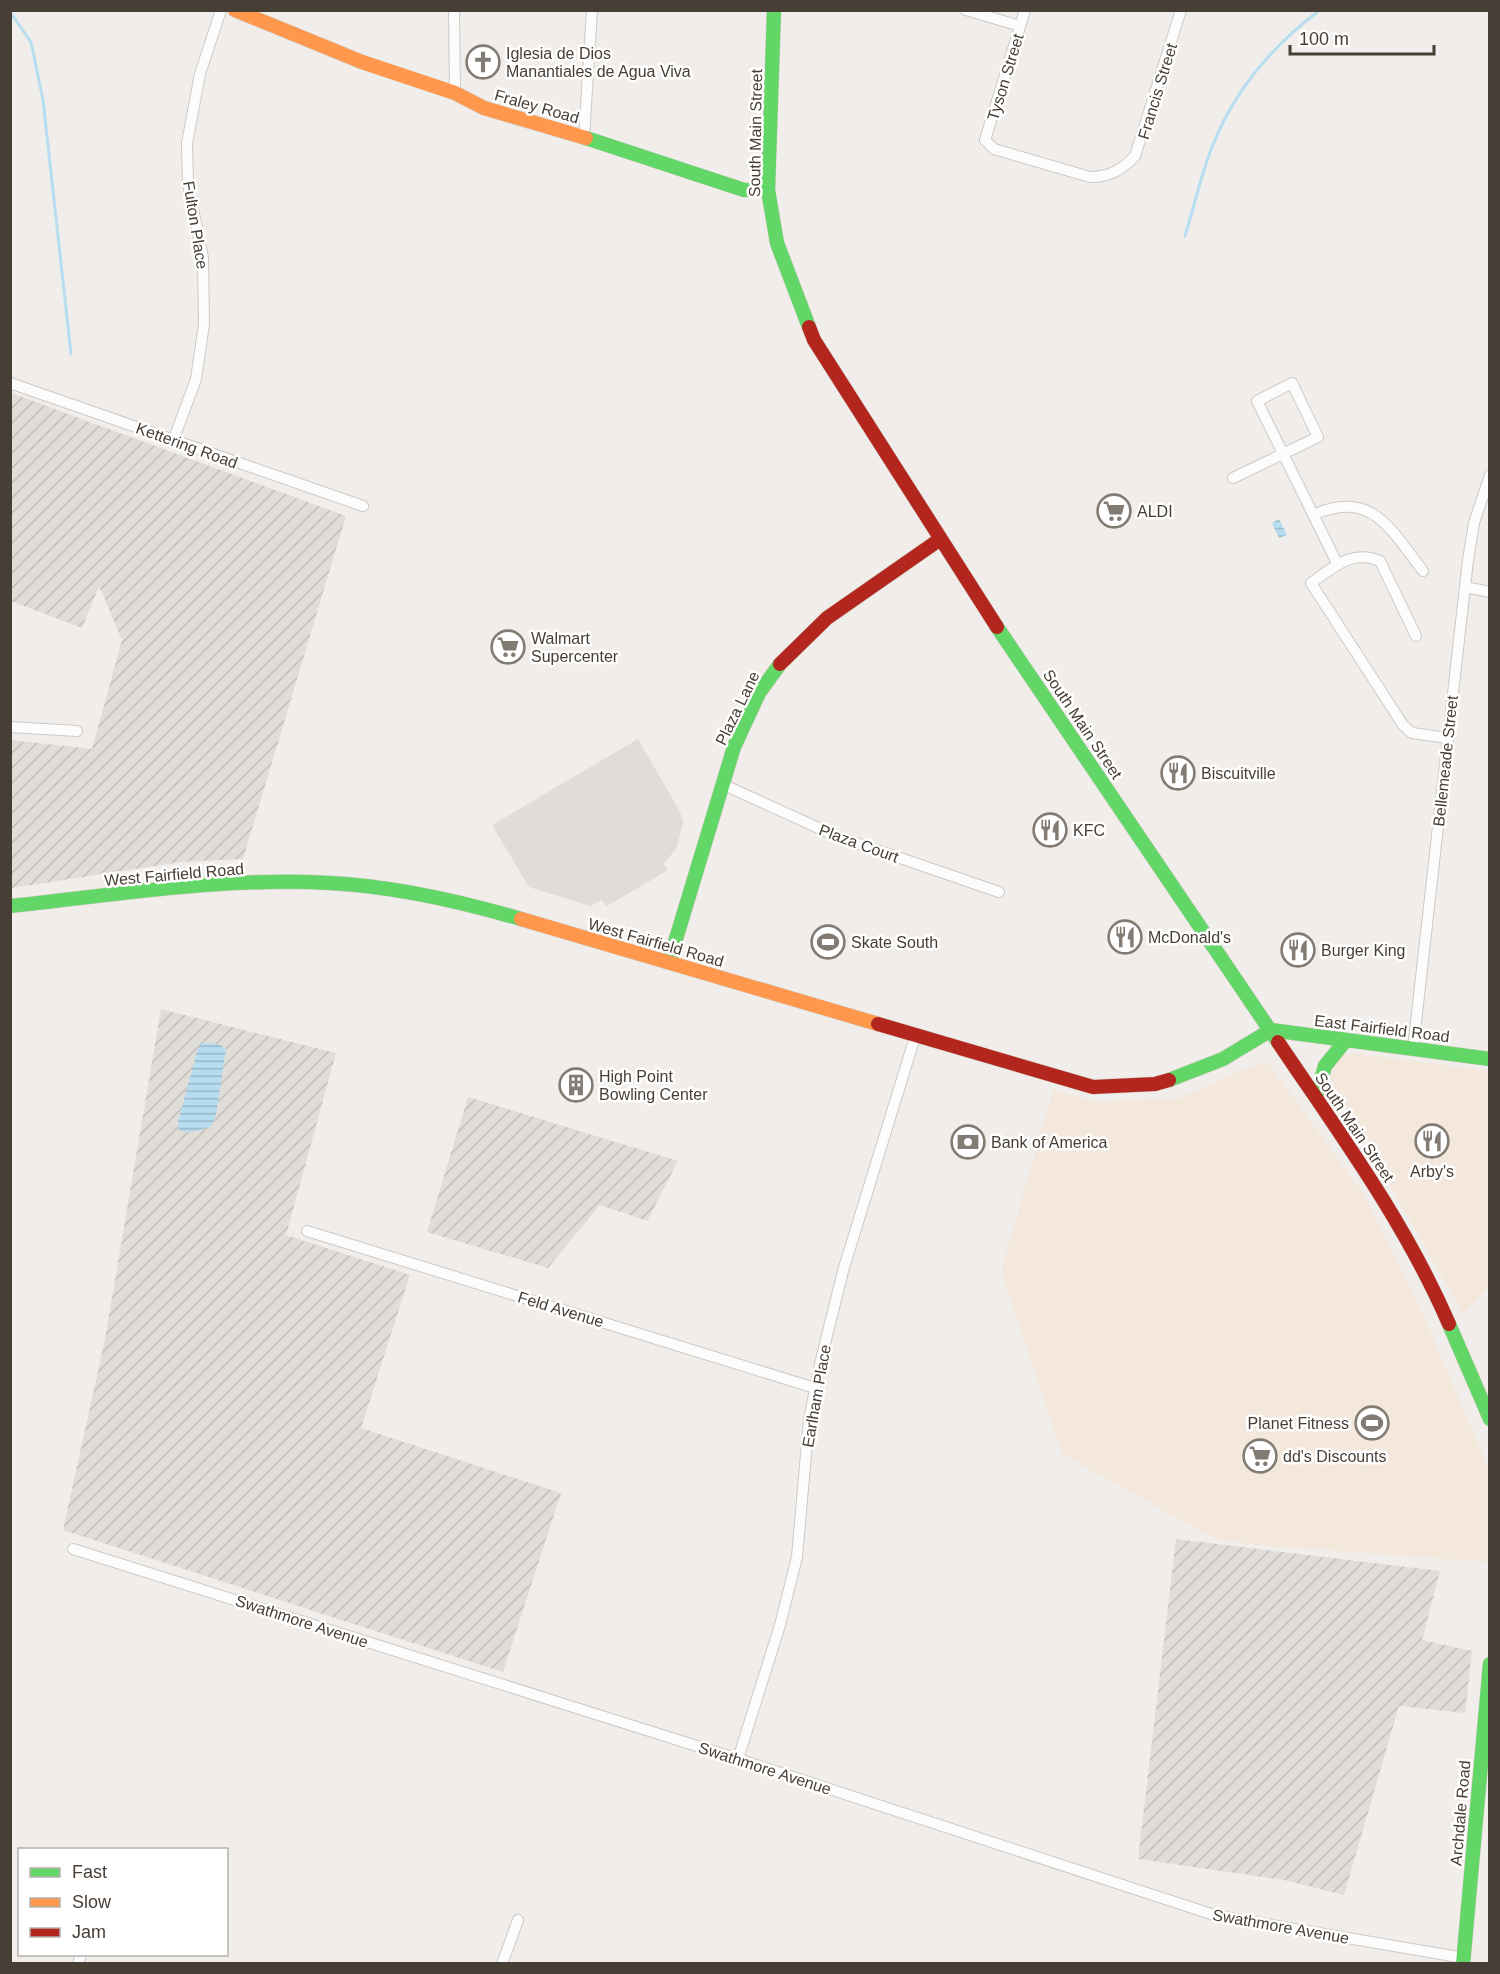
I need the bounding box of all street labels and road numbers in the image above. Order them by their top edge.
street label: Tyson Street [984,31,1027,123]
street label: Francis Street [1135,41,1180,141]
street label: South Main Street [746,68,765,197]
street label: Fraley Road [493,86,581,127]
street label: Fulton Place [180,180,211,270]
street label: Kettering Road [134,419,240,472]
street label: South Main Street [1040,666,1126,783]
street label: Plaza Lane [712,668,763,748]
street label: Bellemeade Street [1430,694,1461,827]
street label: Plaza Court [817,821,902,866]
street label: West Fairfield Road [103,860,245,889]
street label: West Fairfield Road [586,915,726,970]
street label: East Fairfield Road [1313,1012,1450,1045]
street label: South Main Street [1312,1069,1398,1186]
street label: Feld Avenue [516,1288,606,1331]
street label: Earlham Place [799,1343,834,1449]
street label: Swathmore Avenue [233,1592,370,1651]
street label: Swathmore Avenue [696,1739,833,1798]
street label: Archdale Road [1447,1760,1474,1867]
street label: Swathmore Avenue [1211,1906,1351,1947]

